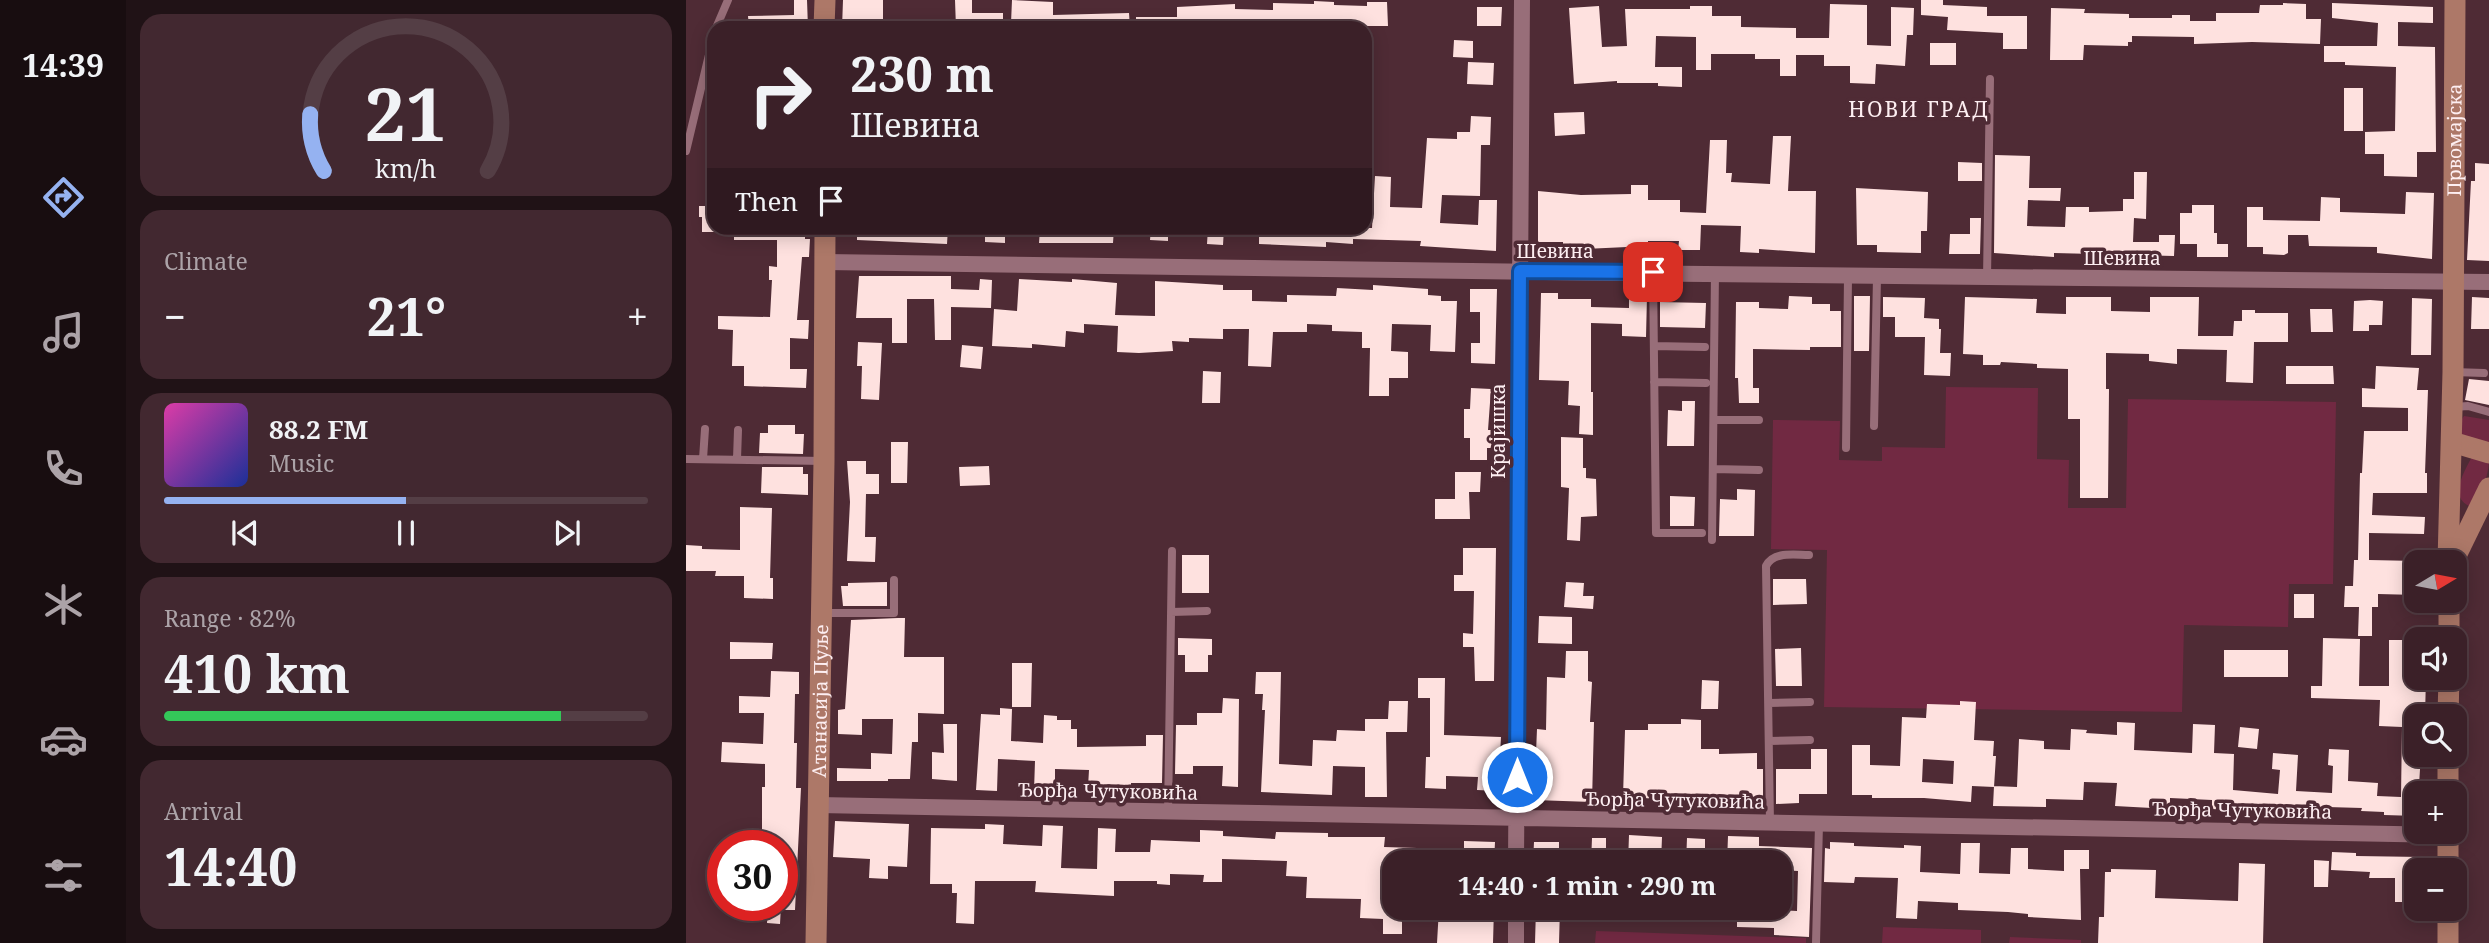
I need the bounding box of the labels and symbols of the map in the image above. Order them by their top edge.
street label: Првомајска [2441,84,2468,196]
district label: НОВИ ГРАД [1848,95,1990,123]
street label: Шевина [1516,238,1594,264]
pin [1623,242,1683,302]
street label: Шевина [2083,245,2161,271]
street label: Крајишка [1485,383,1511,479]
north arrow [2404,550,2468,612]
street label: Атанасија Пуље [806,624,834,778]
position arrow [1480,740,1554,814]
street label: Ђорђа Чутуковића [1018,776,1198,806]
street label: Ђорђа Чутуковића [1585,785,1765,815]
street label: Ђорђа Чутуковића [2152,795,2332,825]
speed limit sign: 30 [707,830,798,921]

